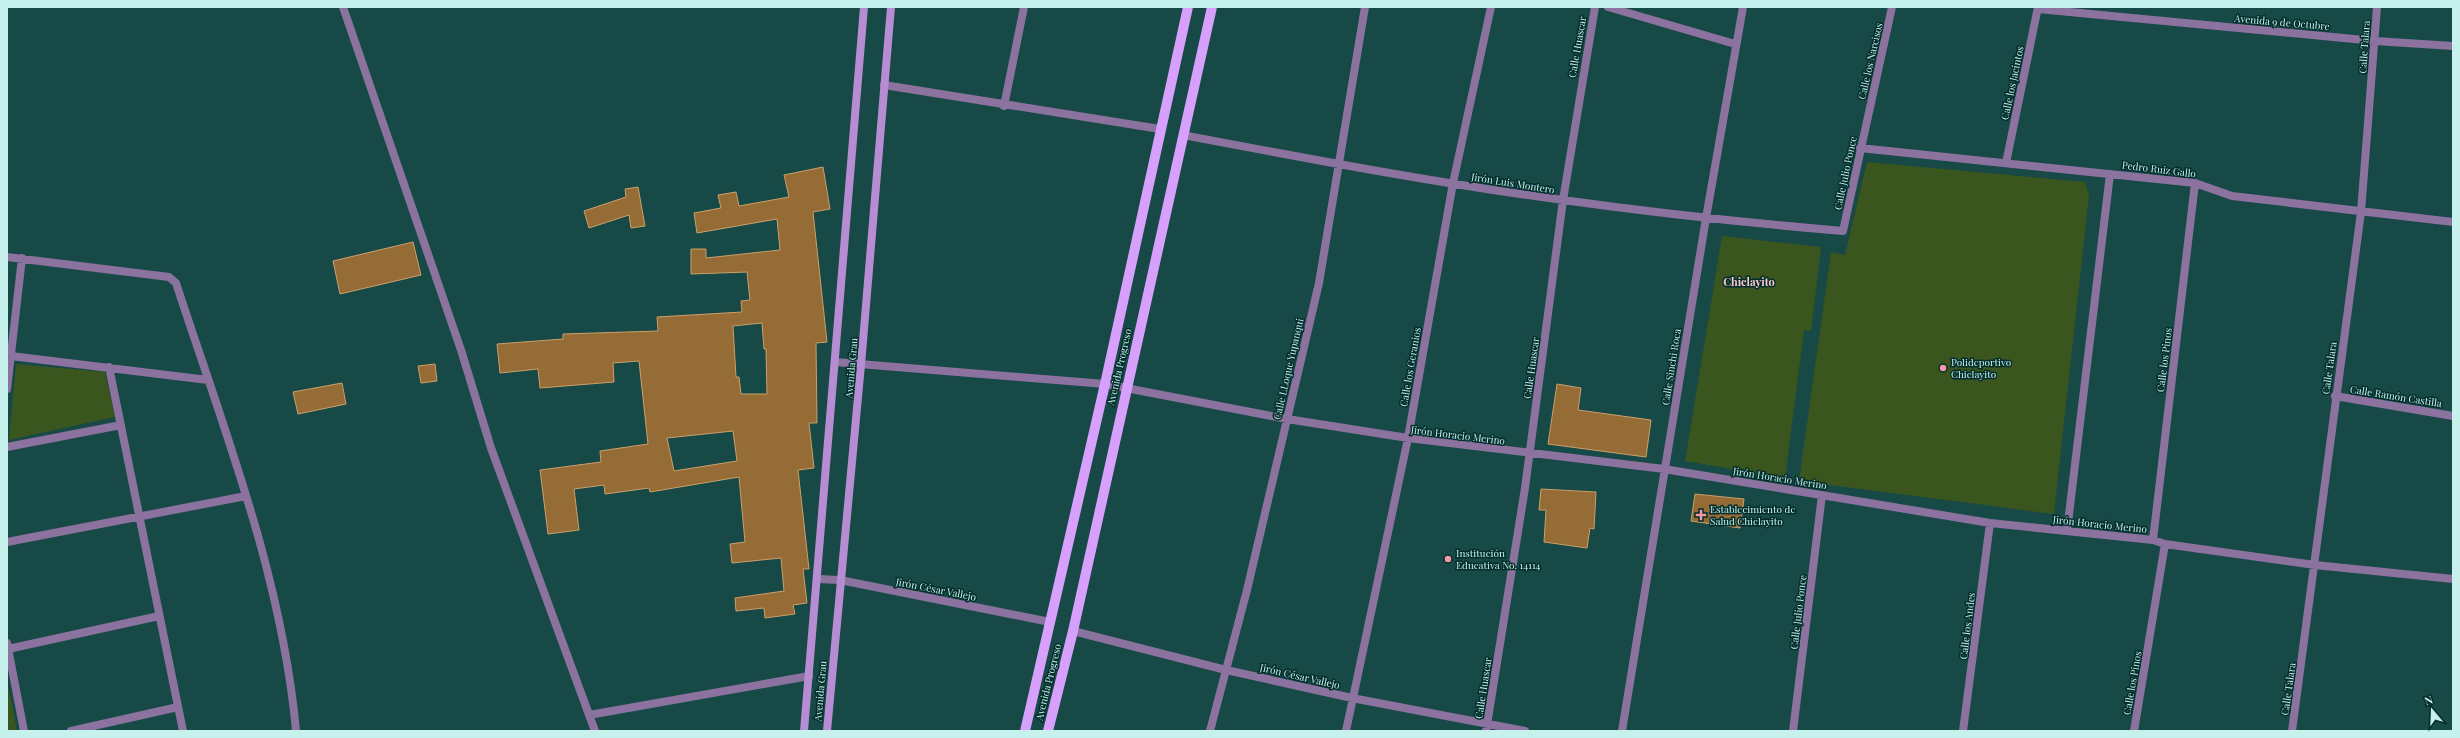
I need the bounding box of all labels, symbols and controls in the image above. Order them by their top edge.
street label: Avenida 9 de Octubre [2233,11,2330,33]
street label: Calle Huascar [1565,15,1589,79]
street label: Calle Talara [2355,20,2373,74]
street label: Calle los Narcisos [1854,21,1886,101]
street label: Calle los Jacintos [1997,45,2027,121]
street label: Calle Julio Ponce [1830,135,1860,211]
street label: Pedro Ruiz Gallo [2121,158,2197,181]
street label: Jirón Luis Montero [1469,169,1556,197]
district label: Chiclayito [1723,274,1775,289]
street label: Calle LLoque Yupanqui [1270,317,1306,421]
street label: Calle los Geranios [1396,326,1424,408]
street label: Avenida Progreso [1103,327,1135,408]
street label: Calle los Pinos [2153,327,2175,393]
street label: Calle Sinchi Roca [1658,328,1684,406]
street label: Calle Huascar [1520,336,1542,400]
street label: Avenida Grau [841,337,861,400]
street label: Calle Talara [2318,341,2340,395]
place label: Polideportivo Chiclayito [1951,355,2012,381]
marker: Polideportivo Chiclayito [1938,363,1948,373]
street label: Calle Ramón Castilla [2349,382,2443,410]
street label: Jirón Horacio Merino [1409,422,1506,448]
street label: Jirón Horacio Merino [1731,464,1828,492]
place label: Establecimiento de Salud Chiclayito [1710,502,1795,528]
marker: Establecimiento de Salud Chiclayito [1695,509,1707,521]
street label: Jirón Horacio Merino [2051,512,2148,536]
place label: Institución Educativa No. 14114 [1456,546,1541,572]
marker: Institución Educativa No. 14114 [1443,554,1453,564]
street label: Jirón César Vallejo [894,574,978,604]
street label: Calle Julio Ponce [1786,574,1810,650]
street label: Calle los Andes [1956,592,1978,660]
street label: Avenida Progreso [1031,642,1064,723]
street label: Calle los Pinos [2119,650,2145,716]
street label: Calle Huascar [1471,656,1495,720]
street label: Avenida Grau [810,660,830,723]
street label: Jirón César Vallejo [1258,660,1342,692]
street label: Calle Talara [2277,662,2299,716]
north arrow [2412,690,2452,730]
text: N [2422,692,2435,708]

